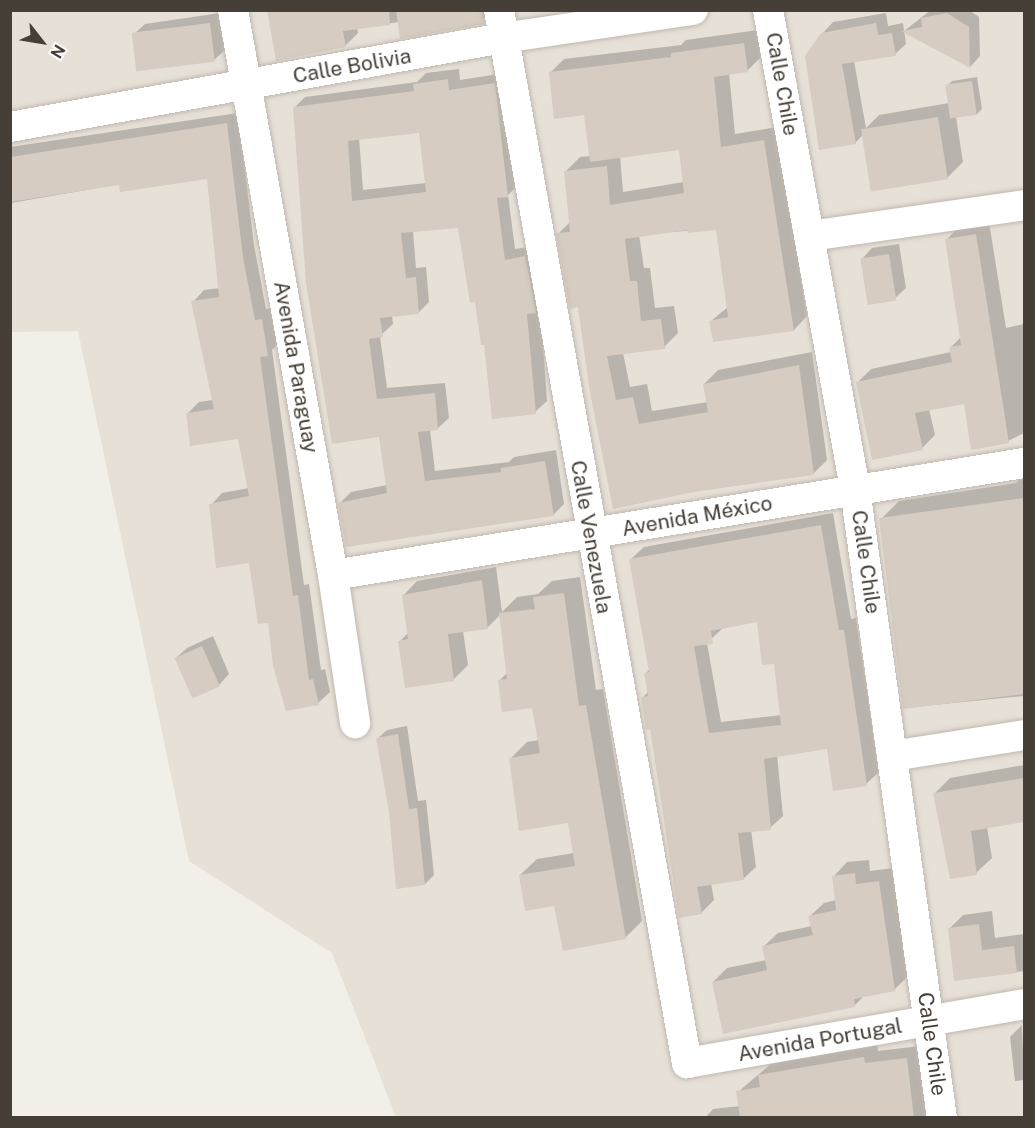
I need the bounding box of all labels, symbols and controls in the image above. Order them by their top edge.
north arrow [12,12,72,72]
street label: Calle Chile [761,30,803,138]
text: N [46,41,69,62]
street label: Calle Bolivia [291,43,413,89]
street label: Avenida Paraguay [268,279,324,455]
street label: Calle Venezuela [565,458,617,616]
street label: Avenida México [620,490,774,542]
street label: Calle Chile [846,509,886,615]
street label: Calle Chile [912,991,952,1097]
street label: Avenida Portugal [736,1013,904,1067]

